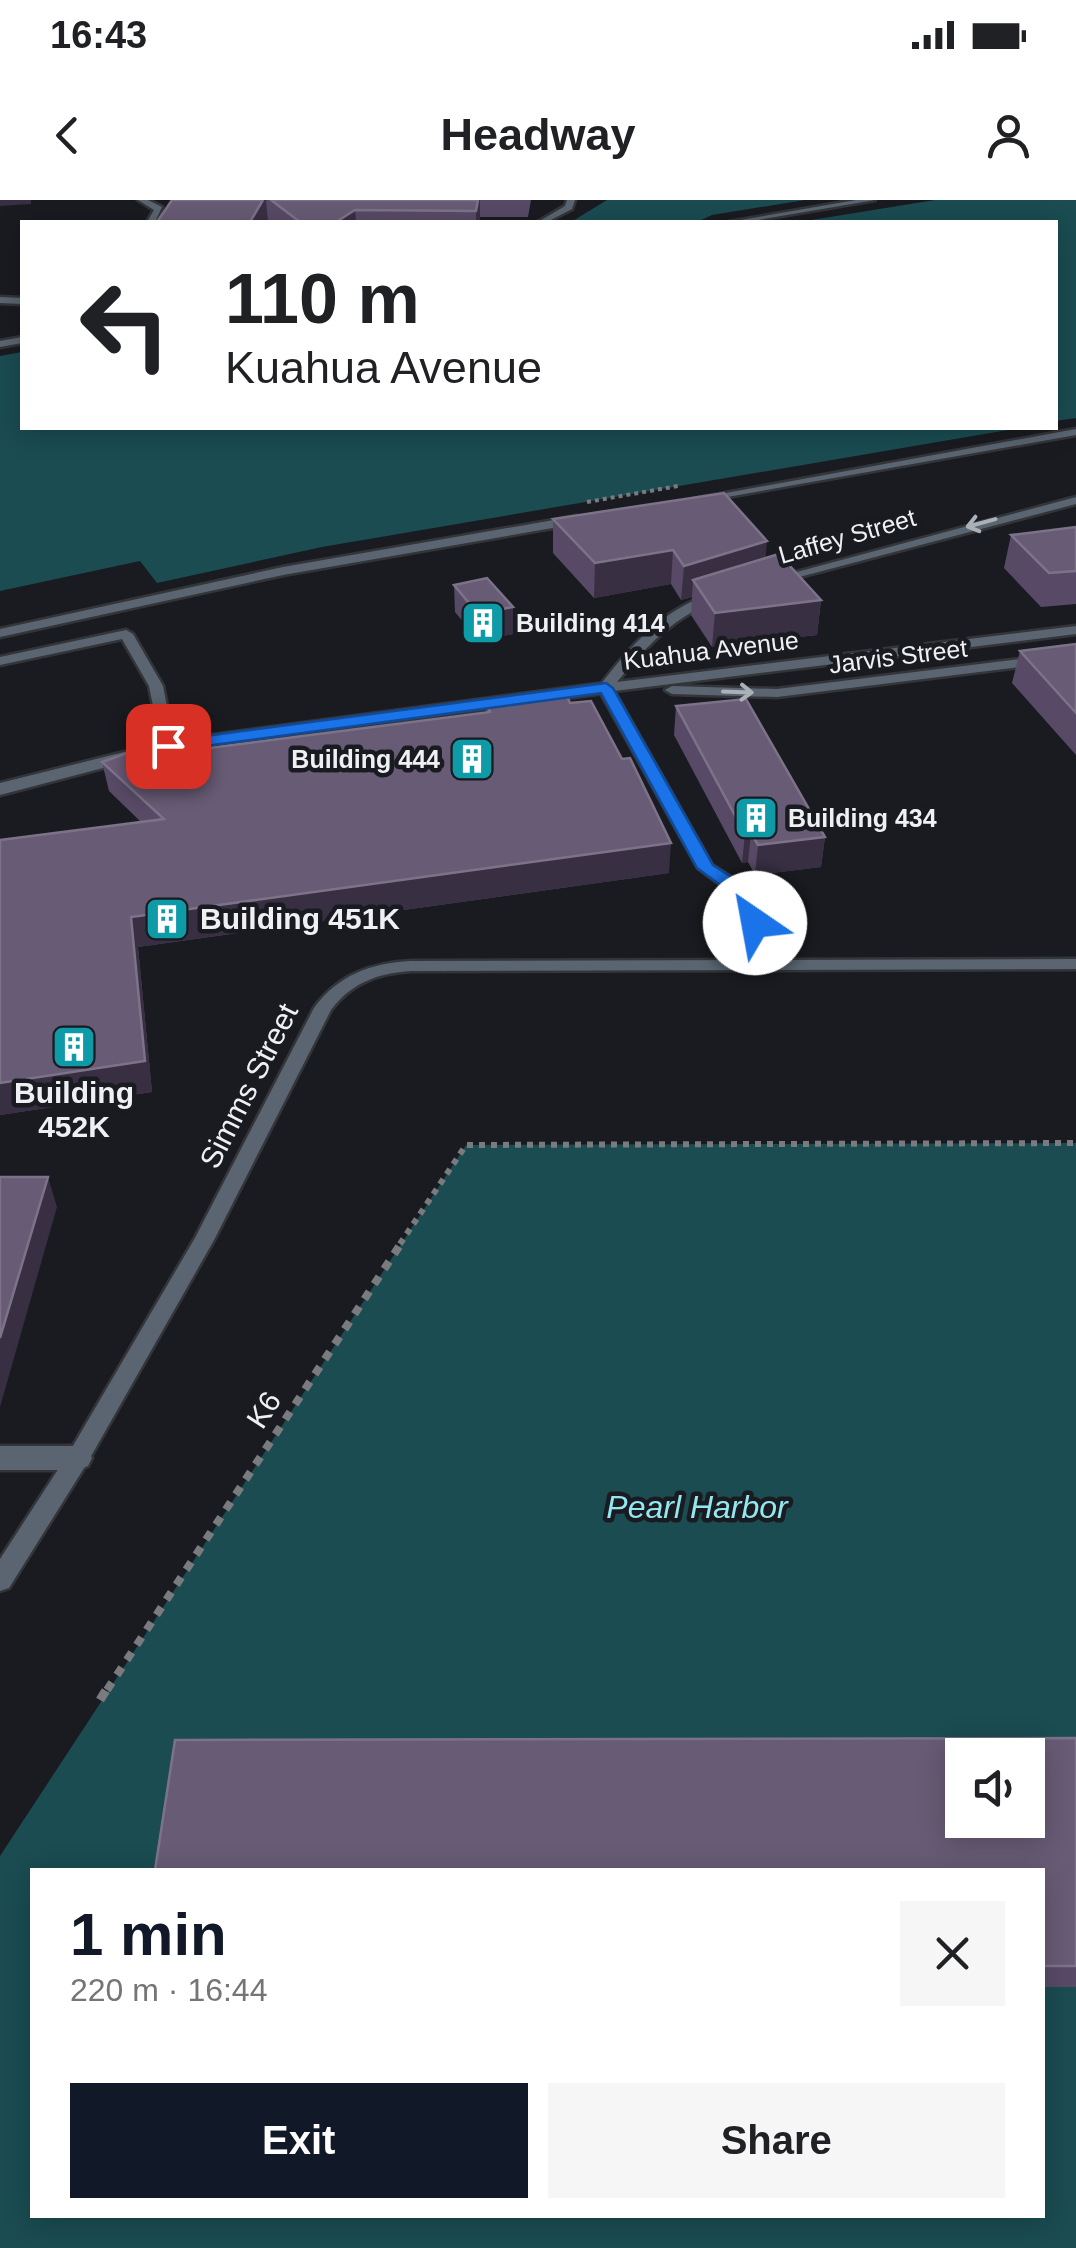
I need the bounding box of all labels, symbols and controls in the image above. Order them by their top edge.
text: 16:43 [50,14,147,56]
icon: back [40,108,95,163]
icon: person [981,108,1036,163]
text: Headway [440,109,636,160]
icon: left [60,260,190,390]
text: 110 m [225,260,420,338]
text: Kuahua Avenue [225,342,542,393]
street label: Laffey Street [775,503,919,569]
one-way arrow [966,514,997,533]
building icon: Building 414 [460,600,506,646]
place label: Building 414 [516,609,665,637]
street label: Kuahua Avenue [622,625,800,675]
street label: Jarvis Street [827,634,969,678]
one-way arrow [721,683,753,702]
pin [126,704,211,789]
icon: arrive [141,719,196,774]
building icon: Building 444 [449,736,495,782]
place label: Building 444 [291,745,440,773]
building icon: Building 434 [733,795,779,841]
place label: Building 434 [788,804,937,832]
position arrow [703,871,807,975]
building icon: Building 451K [144,896,190,942]
place label: Building 451K [200,902,400,935]
street label: Simms Street [193,997,304,1173]
building icon: Building 452K [51,1024,97,1070]
place label: Building 452K [14,1076,134,1143]
street label: K6 [240,1385,287,1434]
water label: Pearl Harbor [606,1489,789,1525]
map controls [945,1738,1045,1838]
button: sound [945,1738,1045,1838]
text: 1 min [70,1901,227,1968]
button: close [900,1901,1005,2006]
text: 220 m · 16:44 [70,1972,267,2008]
button: Exit [70,2083,528,2198]
button: Share [548,2083,1005,2198]

